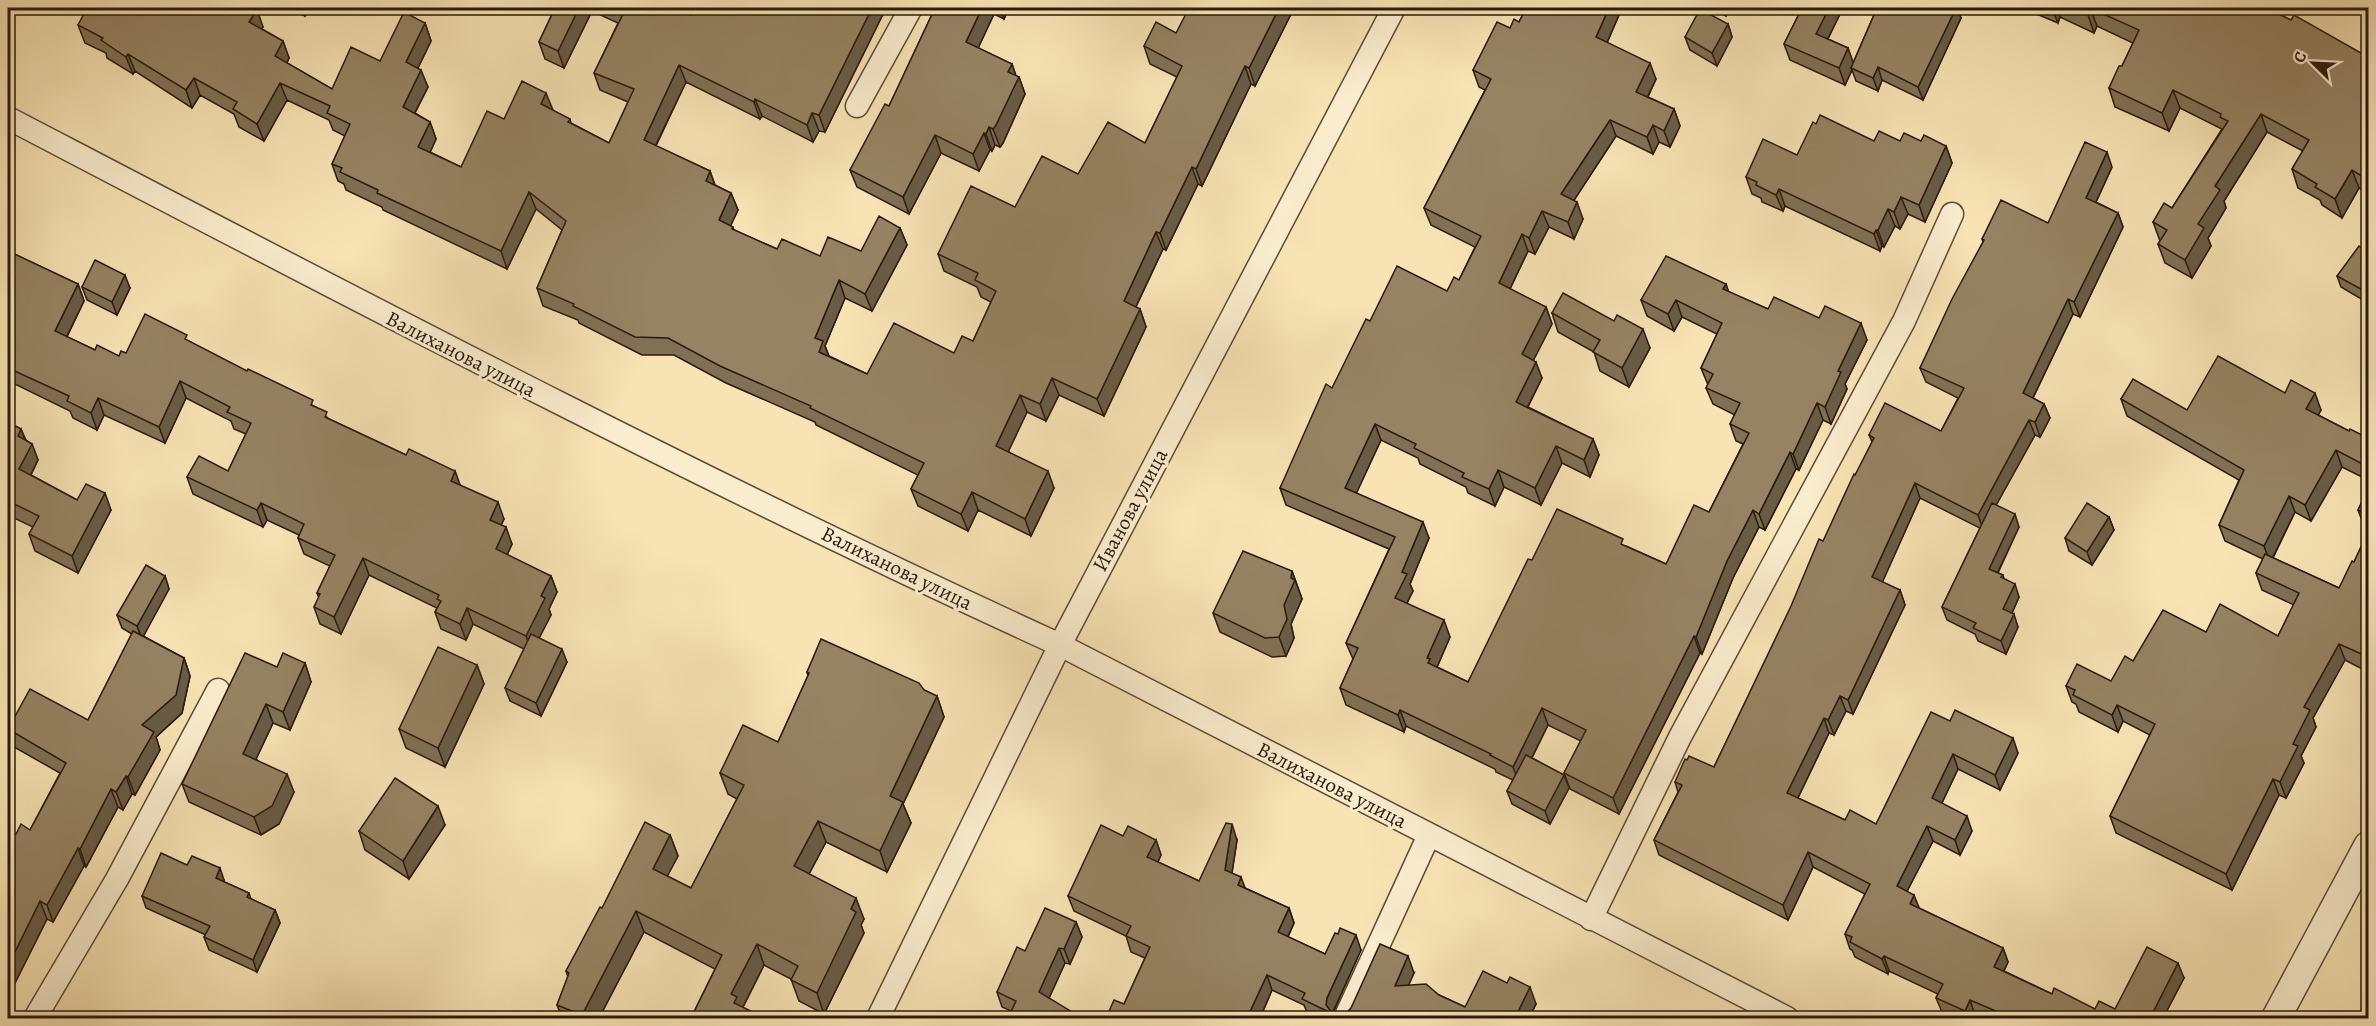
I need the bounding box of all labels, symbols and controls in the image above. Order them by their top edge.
north arrow [2283,33,2343,93]
text: С [2288,48,2312,66]
street label: Валиханова улица [381,304,541,404]
street label: Иванова улица [1086,443,1174,576]
street label: Валиханова улица [817,519,977,617]
street label: Валиханова улица [1252,735,1412,835]

